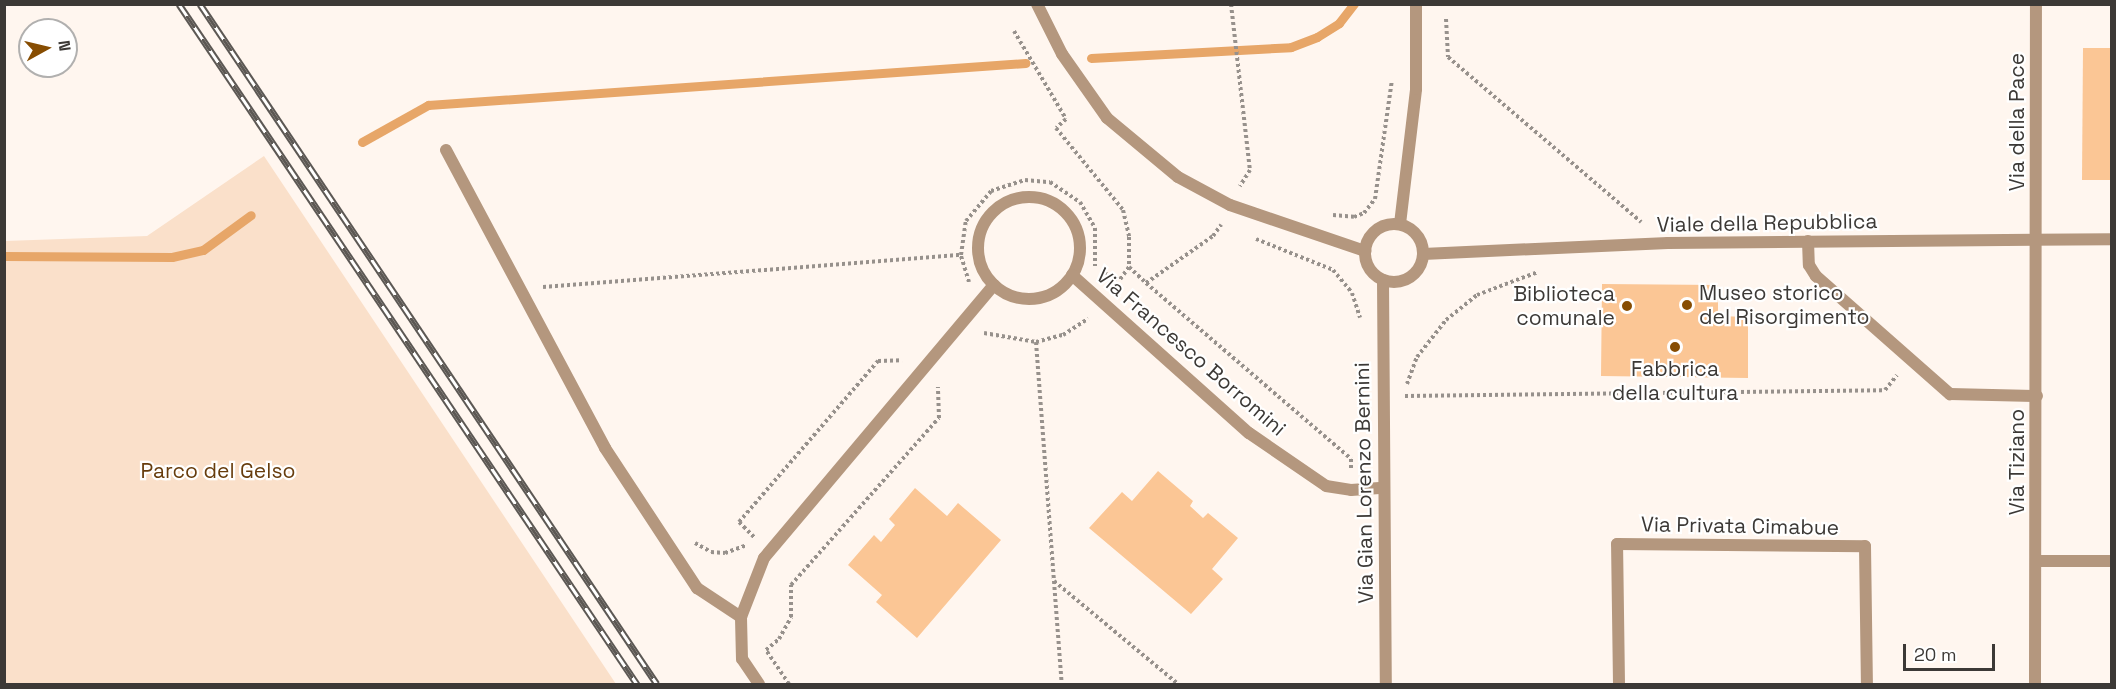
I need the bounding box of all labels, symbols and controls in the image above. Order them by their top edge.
north arrow [18,18,78,78]
text: N [53,39,75,52]
street label: Via della Pace [2004,53,2030,191]
street label: Viale della Repubblica [1656,208,1878,238]
street label: Via Francesco Borromini [1091,263,1291,441]
place label: Museo storico del Risorgimento [1699,280,1869,330]
place label: Biblioteca comunale [1513,281,1615,331]
marker: Museo storico del Risorgimento [1680,298,1694,312]
marker: Biblioteca comunale [1620,299,1634,313]
marker: Fabbrica della cultura [1668,340,1682,354]
place label: Fabbrica della cultura [1612,356,1738,406]
street label: Via Gian Lorenzo Bernini [1349,362,1379,604]
street label: Via Tiziano [2004,409,2030,515]
park label: Parco del Gelso [141,458,295,484]
street label: Via Privata Cimabue [1641,512,1839,540]
scale bar [1906,632,1998,670]
text: 20 m [1914,643,1957,666]

